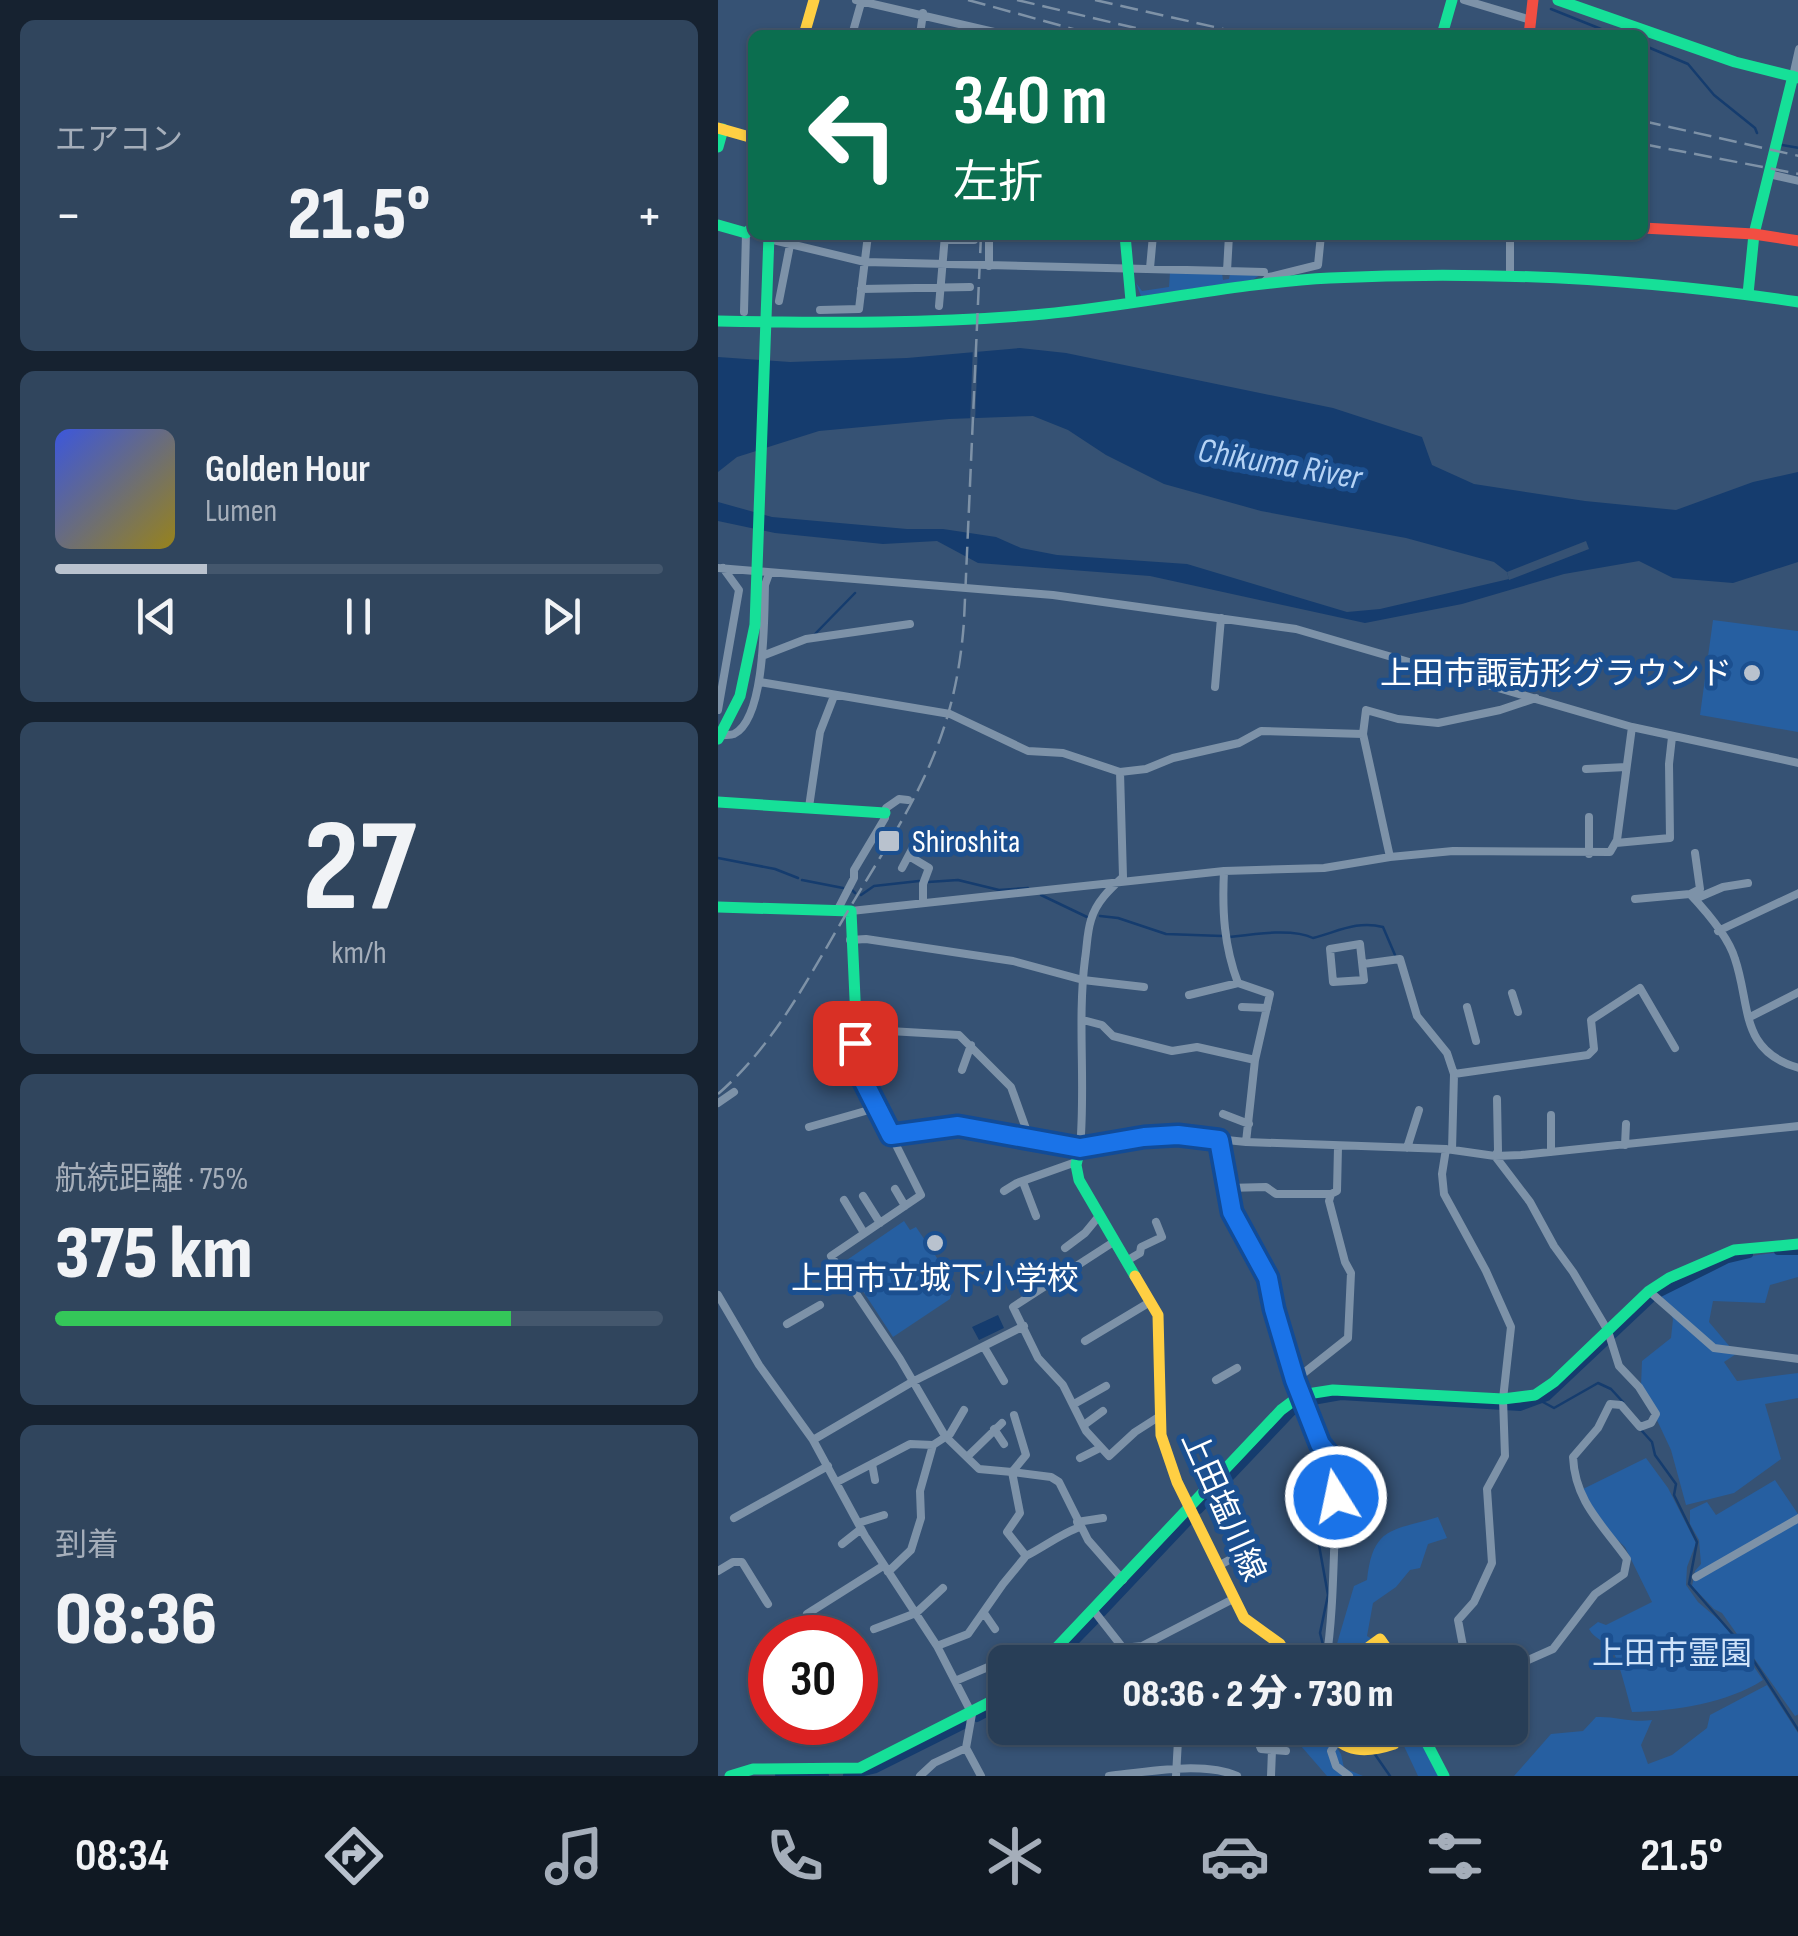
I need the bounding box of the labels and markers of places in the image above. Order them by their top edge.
place label: 上田市諏訪形グラウンド [1380,655,1732,694]
marker: 上田市諏訪形グラウンド [1741,662,1763,684]
place label: Shiroshita [912,823,1020,862]
marker: Shiroshita [876,828,902,854]
pin [813,1001,898,1086]
marker: 上田市立城下小学校 [924,1232,946,1254]
place label: 上田市立城下小学校 [791,1260,1079,1299]

